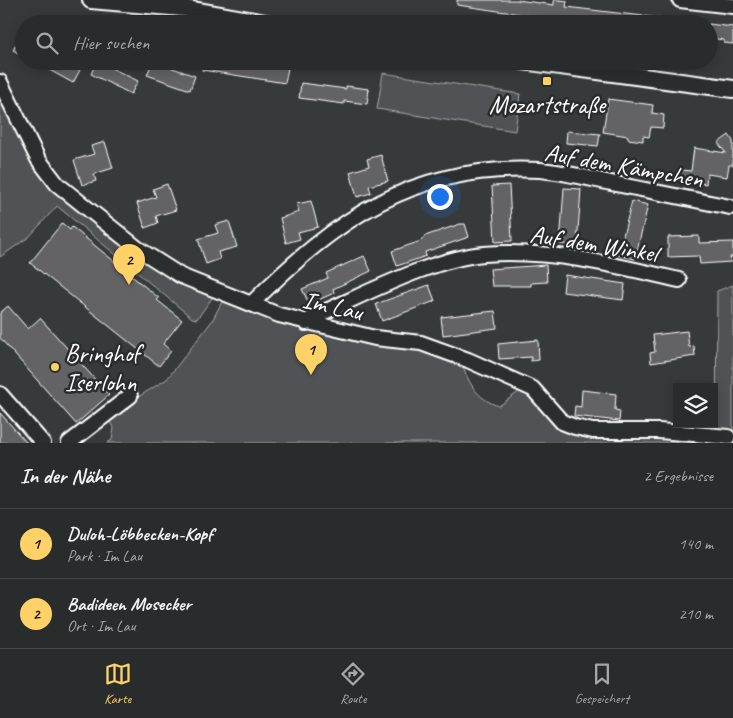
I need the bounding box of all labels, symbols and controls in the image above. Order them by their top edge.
search box [15,15,718,70]
icon: search [33,29,61,57]
text: Hier suchen [73,31,149,55]
marker: Mozartstraße [541,75,553,87]
place label: Mozartstraße [489,89,607,121]
street label: Auf dem Kämpchen [542,136,706,196]
your location [427,184,453,210]
street label: Auf dem Winkel [528,218,665,271]
pin: 2 [113,244,145,285]
street label: Im Lau [300,284,368,329]
pin: 1 [295,334,327,375]
place label: Bringhof Iserlohn [65,338,144,399]
marker: Bringhof Iserlohn [49,361,61,373]
map controls [673,383,718,428]
button: layers [673,383,718,428]
text: In der Nähe [20,463,110,489]
text: 2 Ergebnisse [644,466,713,486]
text: Duloh-Löbbecken-Kopf [67,522,213,546]
text: 1 [32,534,40,554]
text: 140 m [679,534,713,554]
text: Park · Im Lau [67,546,142,566]
text: Badideen Mosecker [67,592,191,616]
text: 2 [32,604,40,624]
text: 210 m [679,604,713,624]
text: Ort · Im Lau [67,616,136,636]
tab: Karte [104,660,132,707]
tab: Route [339,660,367,707]
tab: Gespeichert [575,660,629,707]

